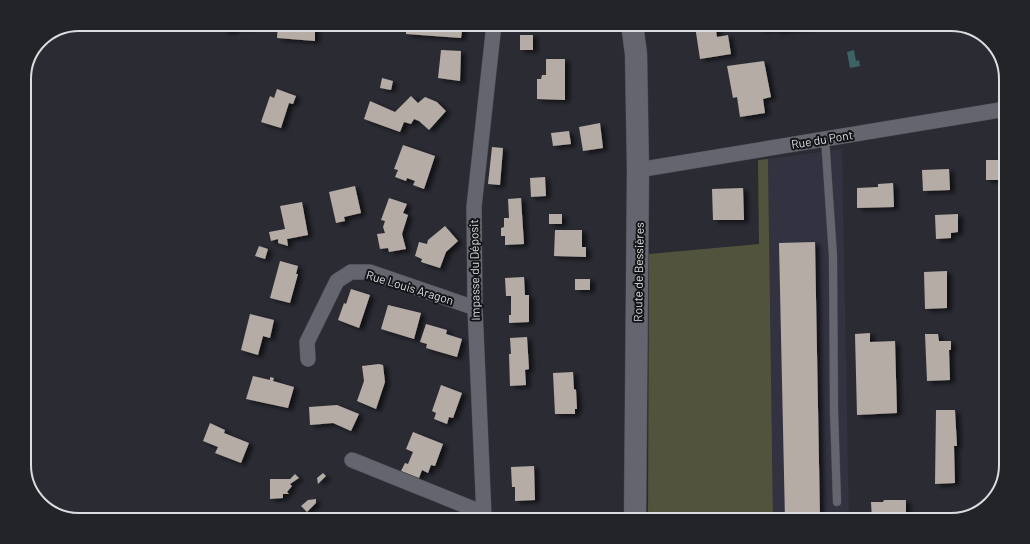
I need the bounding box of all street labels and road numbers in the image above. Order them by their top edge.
street label: Rue du Pont [790,127,854,151]
street label: Impasse du Déposit [466,219,482,321]
street label: Route de Bessières [630,222,646,322]
street label: Rue Louis Aragon [365,267,455,307]

